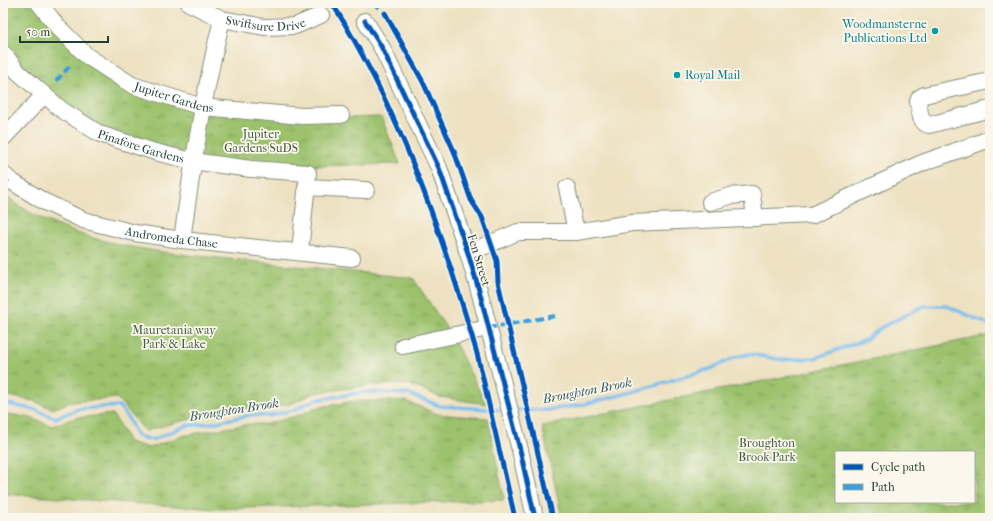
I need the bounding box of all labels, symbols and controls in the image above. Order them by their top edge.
street label: Swiftsure Drive [224,13,308,34]
place label: Woodmansterne Publications Ltd [841,17,927,45]
scale bar [20,18,108,44]
text: 50 m [26,25,50,39]
marker: Woodmansterne Publications Ltd [930,26,940,36]
place label: Royal Mail [685,68,741,82]
marker: Royal Mail [672,70,682,80]
street label: Jupiter Gardens [132,79,215,115]
street label: Pinafore Gardens [96,127,186,166]
park label: Jupiter Gardens SuDS [224,127,298,155]
street label: Andromeda Chase [123,224,219,251]
street label: Fen Street [464,232,494,288]
park label: Mauretania way Park & Lake [132,323,216,351]
water label: Broughton Brook [540,374,633,407]
water label: Broughton Brook [187,395,280,424]
park label: Broughton Brook Park [738,436,797,464]
legend [835,451,975,503]
text: Cycle path [871,460,926,474]
text: Path [871,480,895,494]

